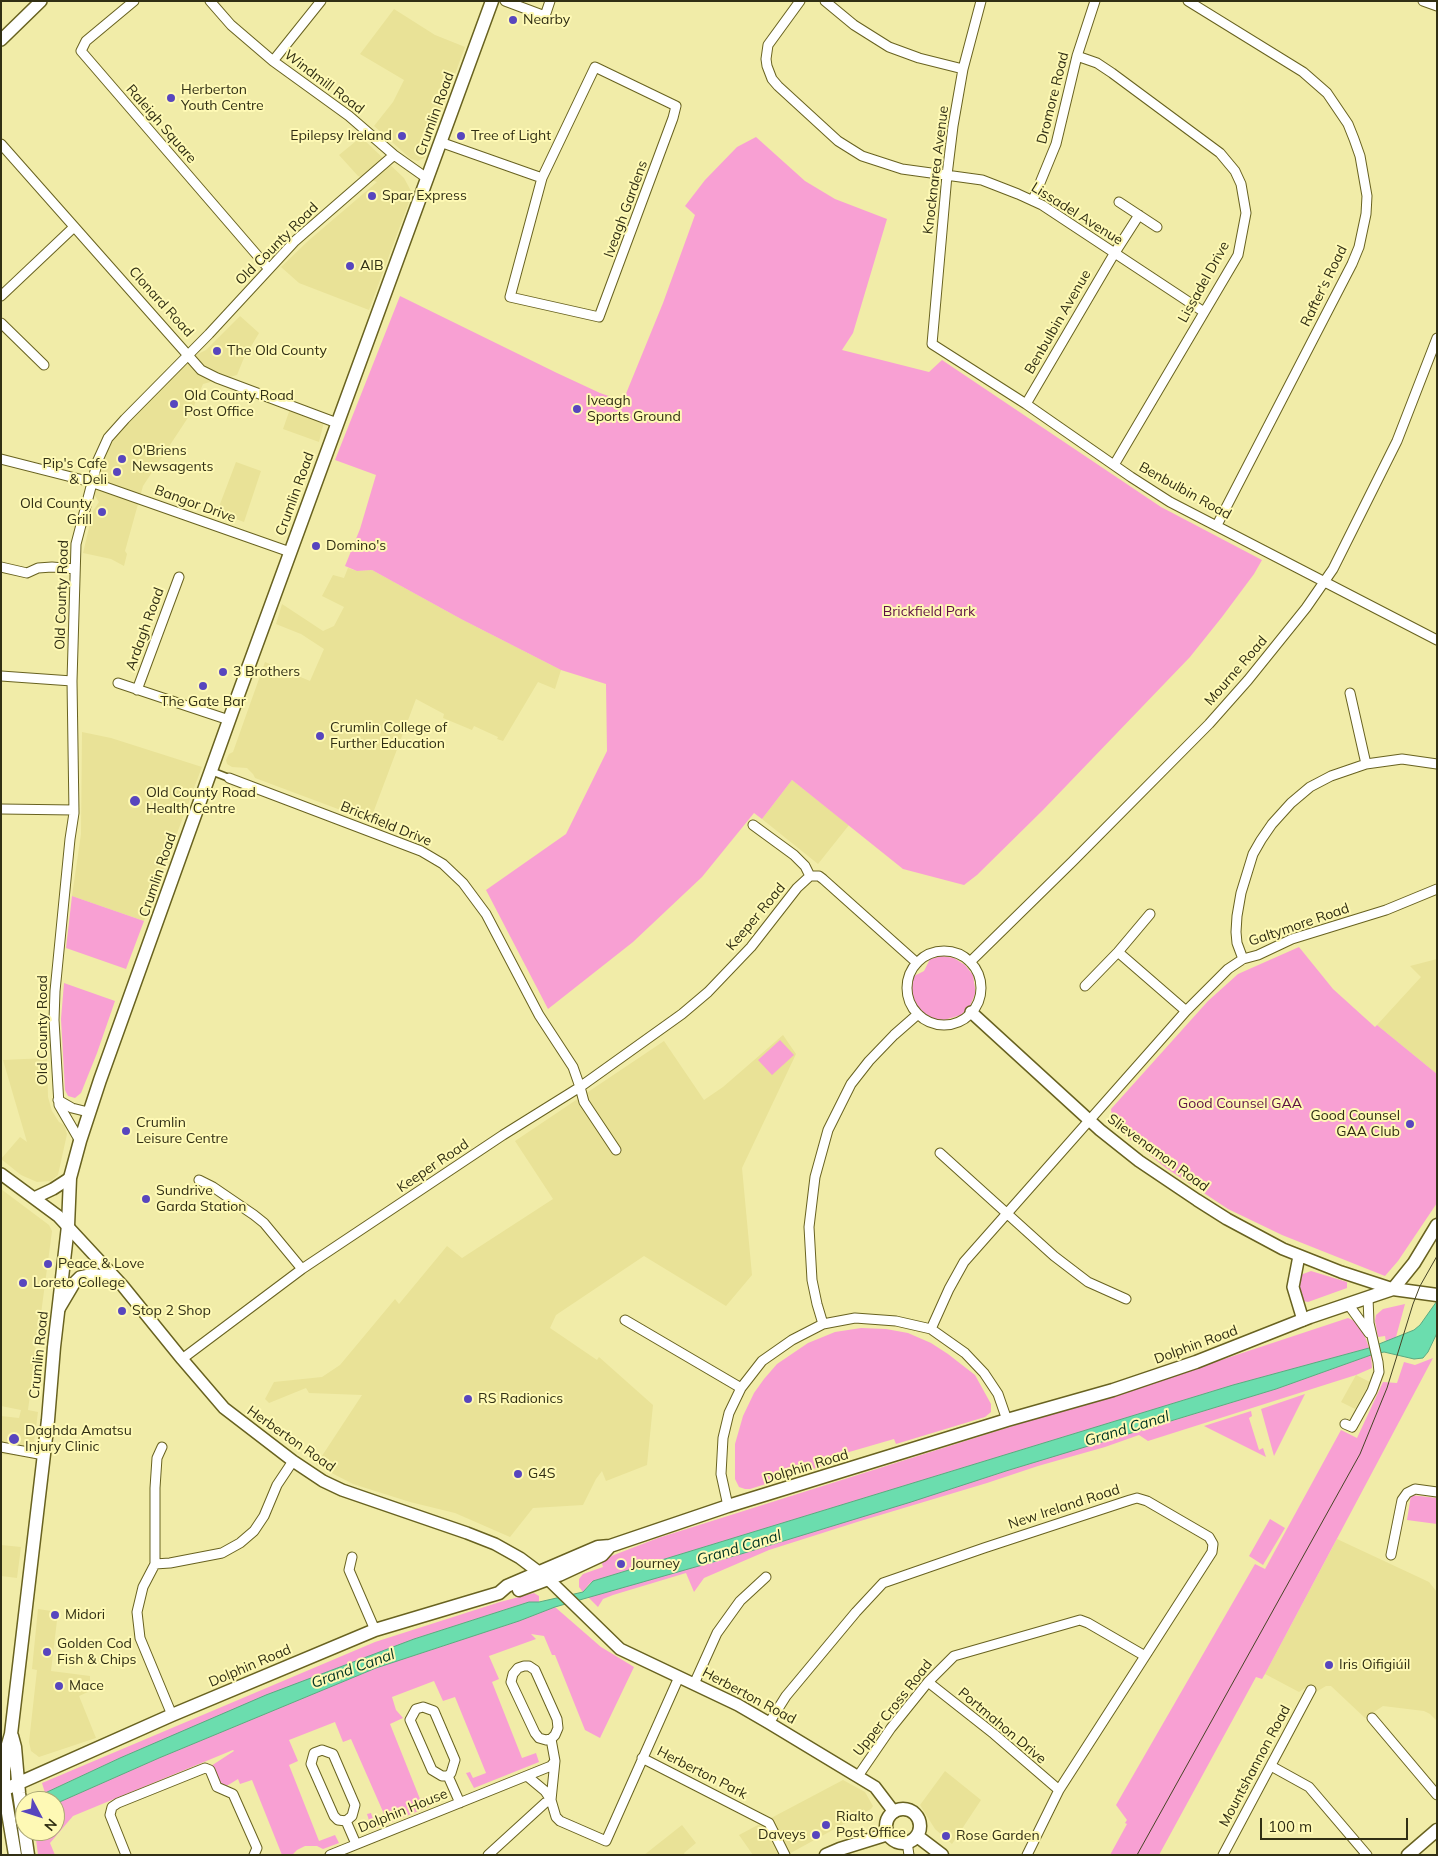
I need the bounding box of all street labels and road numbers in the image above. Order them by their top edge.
street label: Windmill Road [281,46,367,118]
street label: Dromore Road [1033,50,1073,146]
street label: Crumlin Road [412,70,458,158]
street label: Raleigh Square [122,81,200,167]
street label: Knocknarea Avenue [920,105,952,235]
street label: Iveagh Gardens [601,158,651,260]
street label: Lissadel Avenue [1028,179,1126,249]
street label: Old County Road [232,199,322,289]
street label: Lissadel Drive [1175,239,1233,325]
street label: Rafter's Road [1297,243,1351,329]
street label: Clonard Road [125,263,197,341]
street label: Benbulbin Avenue [1021,267,1095,377]
street label: Crumlin Road [272,450,318,538]
street label: Benbulbin Road [1136,459,1234,523]
street label: Bangor Drive [152,482,238,526]
street label: Old County Road [52,540,72,650]
street label: Ardagh Road [122,585,168,673]
street label: Mourne Road [1201,633,1271,709]
street label: Brickfield Drive [338,798,434,850]
street label: Crumlin Road [136,831,180,919]
street label: Keeper Road [723,880,789,954]
street label: Galtymore Road [1247,900,1351,950]
street label: Old County Road [35,975,51,1085]
street label: Slievenamon Road [1104,1111,1212,1195]
street label: Keeper Road [394,1136,472,1196]
street label: Crumlin Road [26,1310,52,1400]
street label: Dolphin Road [1152,1322,1240,1368]
street label: Herberton Road [244,1402,338,1476]
street label: Dolphin Road [762,1446,850,1488]
street label: New Ireland Road [1006,1481,1122,1533]
street label: Dolphin Road [206,1641,294,1691]
street label: Upper Cross Road [850,1656,936,1760]
street label: Herberton Road [699,1664,799,1728]
street label: Portmahon Drive [955,1684,1049,1768]
street label: Mountshannon Road [1216,1702,1294,1830]
street label: Herberton Park [654,1743,750,1803]
street label: Dolphin House [356,1785,450,1837]

